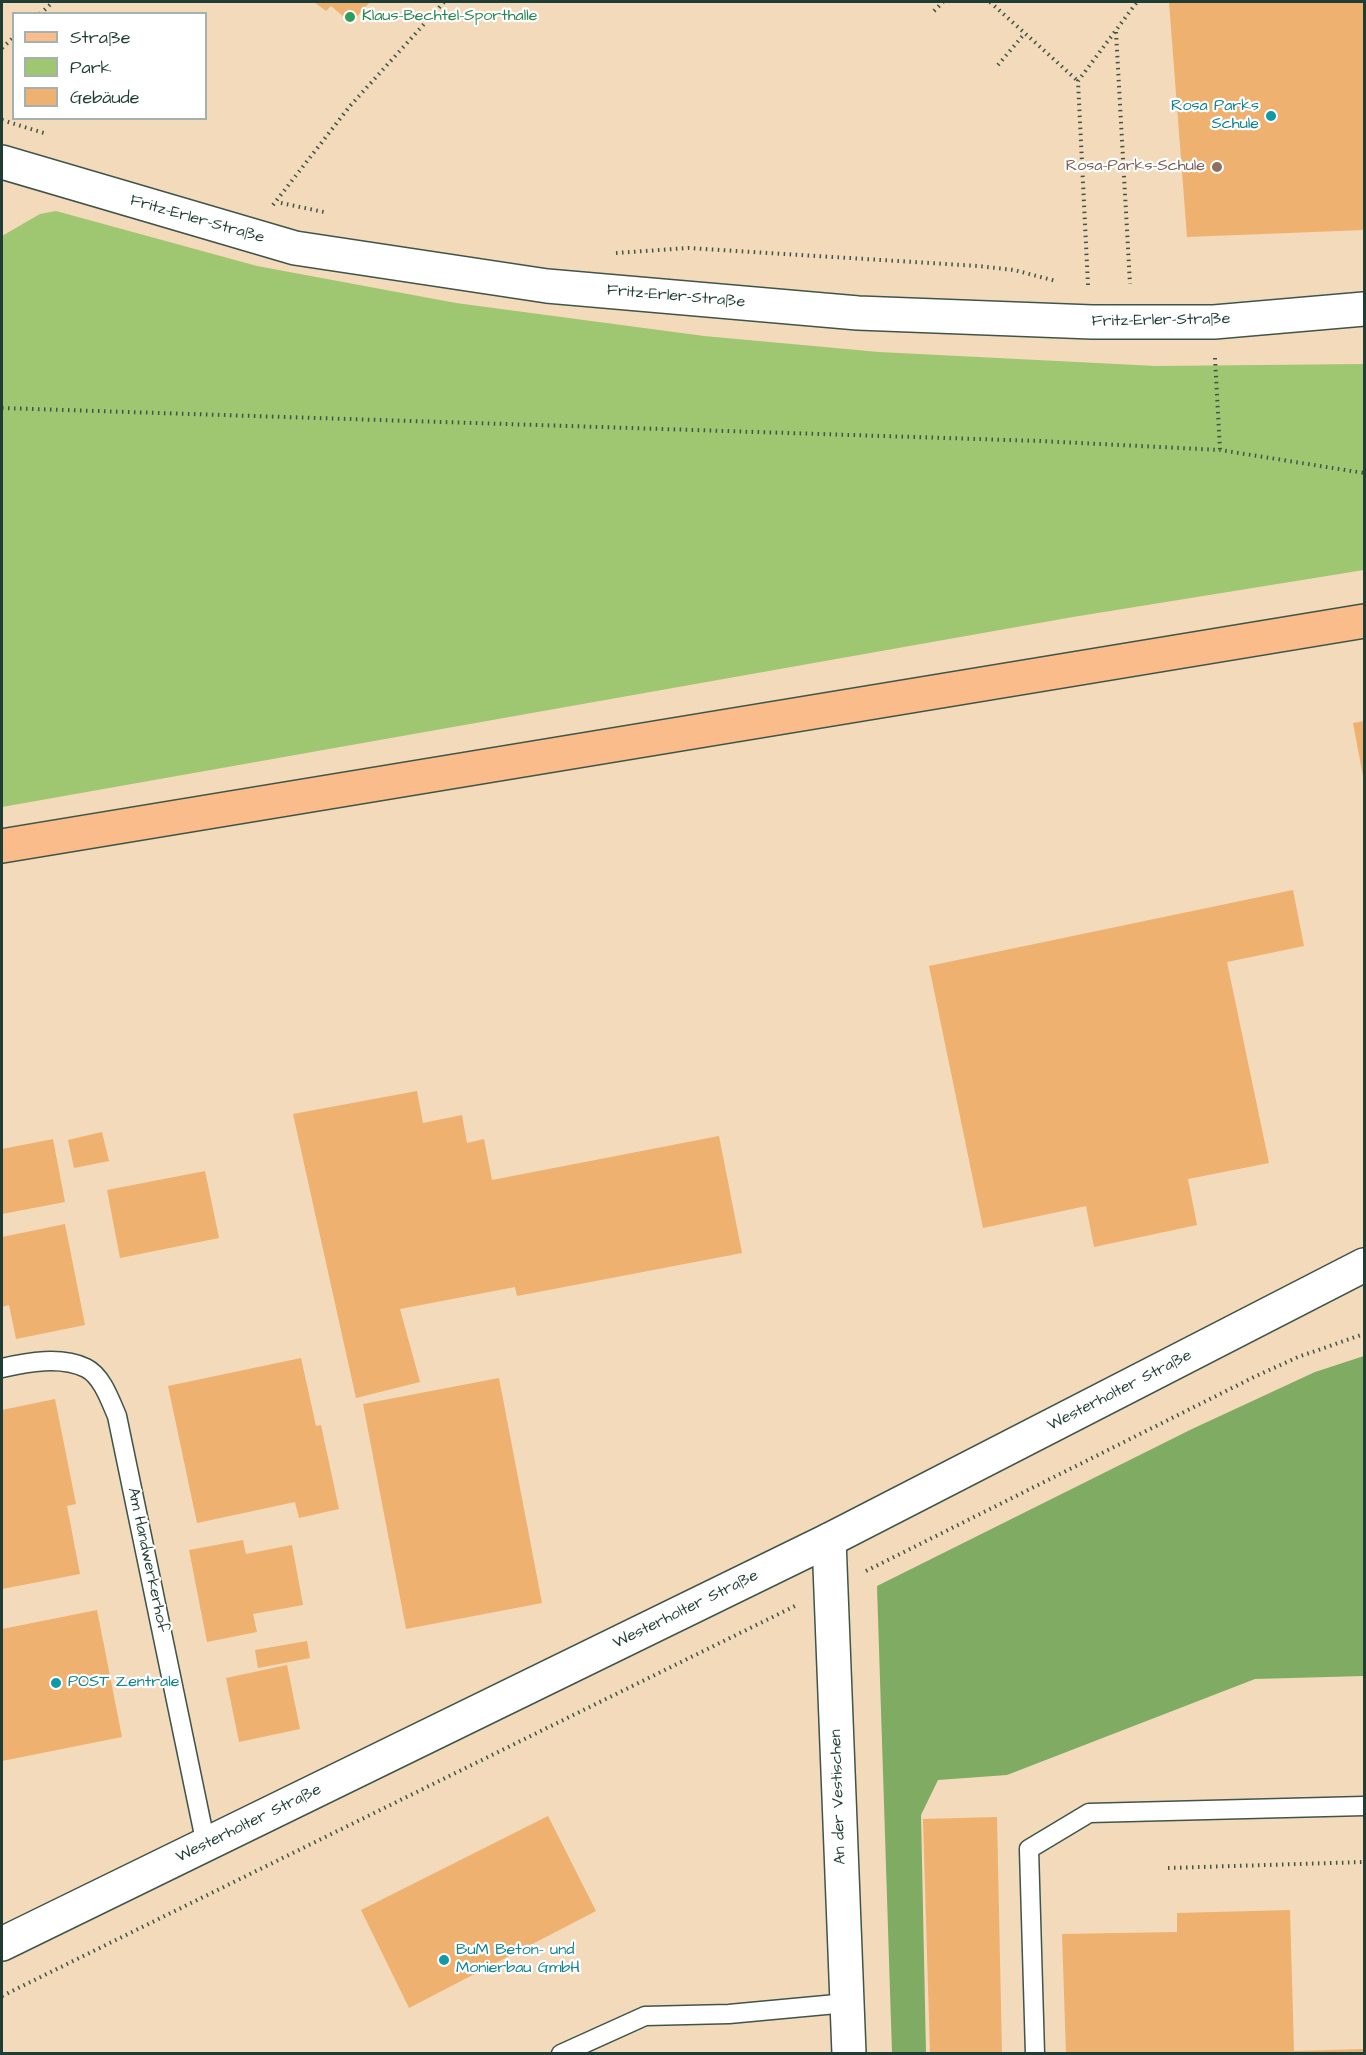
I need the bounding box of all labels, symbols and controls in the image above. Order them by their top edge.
place label: Klaus-Bechtel-Sporthalle [362,7,537,27]
marker: Klaus-Bechtel-Sporthalle [343,10,357,24]
legend [12,12,207,120]
text: Straße [70,25,130,50]
text: Park [70,55,112,80]
text: Gebäude [70,85,140,110]
place label: Rosa Parks Schule [1171,97,1259,135]
marker: Rosa Parks Schule [1264,109,1278,123]
place label: Rosa-Parks-Schule [1066,157,1205,177]
marker: Rosa-Parks-Schule [1210,160,1224,174]
street label: Fritz-Erler-Straße [128,192,266,248]
street label: Fritz-Erler-Straße [606,281,746,313]
street label: Fritz-Erler-Straße [1091,310,1231,332]
street label: Westerholter Straße [1045,1346,1195,1436]
street label: Am Handwerkerhof [122,1486,172,1634]
street label: Westerholter Straße [610,1566,762,1654]
place label: POST Zentrale [68,1673,179,1693]
marker: POST Zentrale [49,1676,63,1690]
street label: An der Vestischen [827,1729,851,1865]
street label: Westerholter Straße [173,1780,325,1868]
place label: BuM Beton- und Monierbau GmbH [456,1941,580,1979]
marker: BuM Beton- und Monierbau GmbH [437,1953,451,1967]

